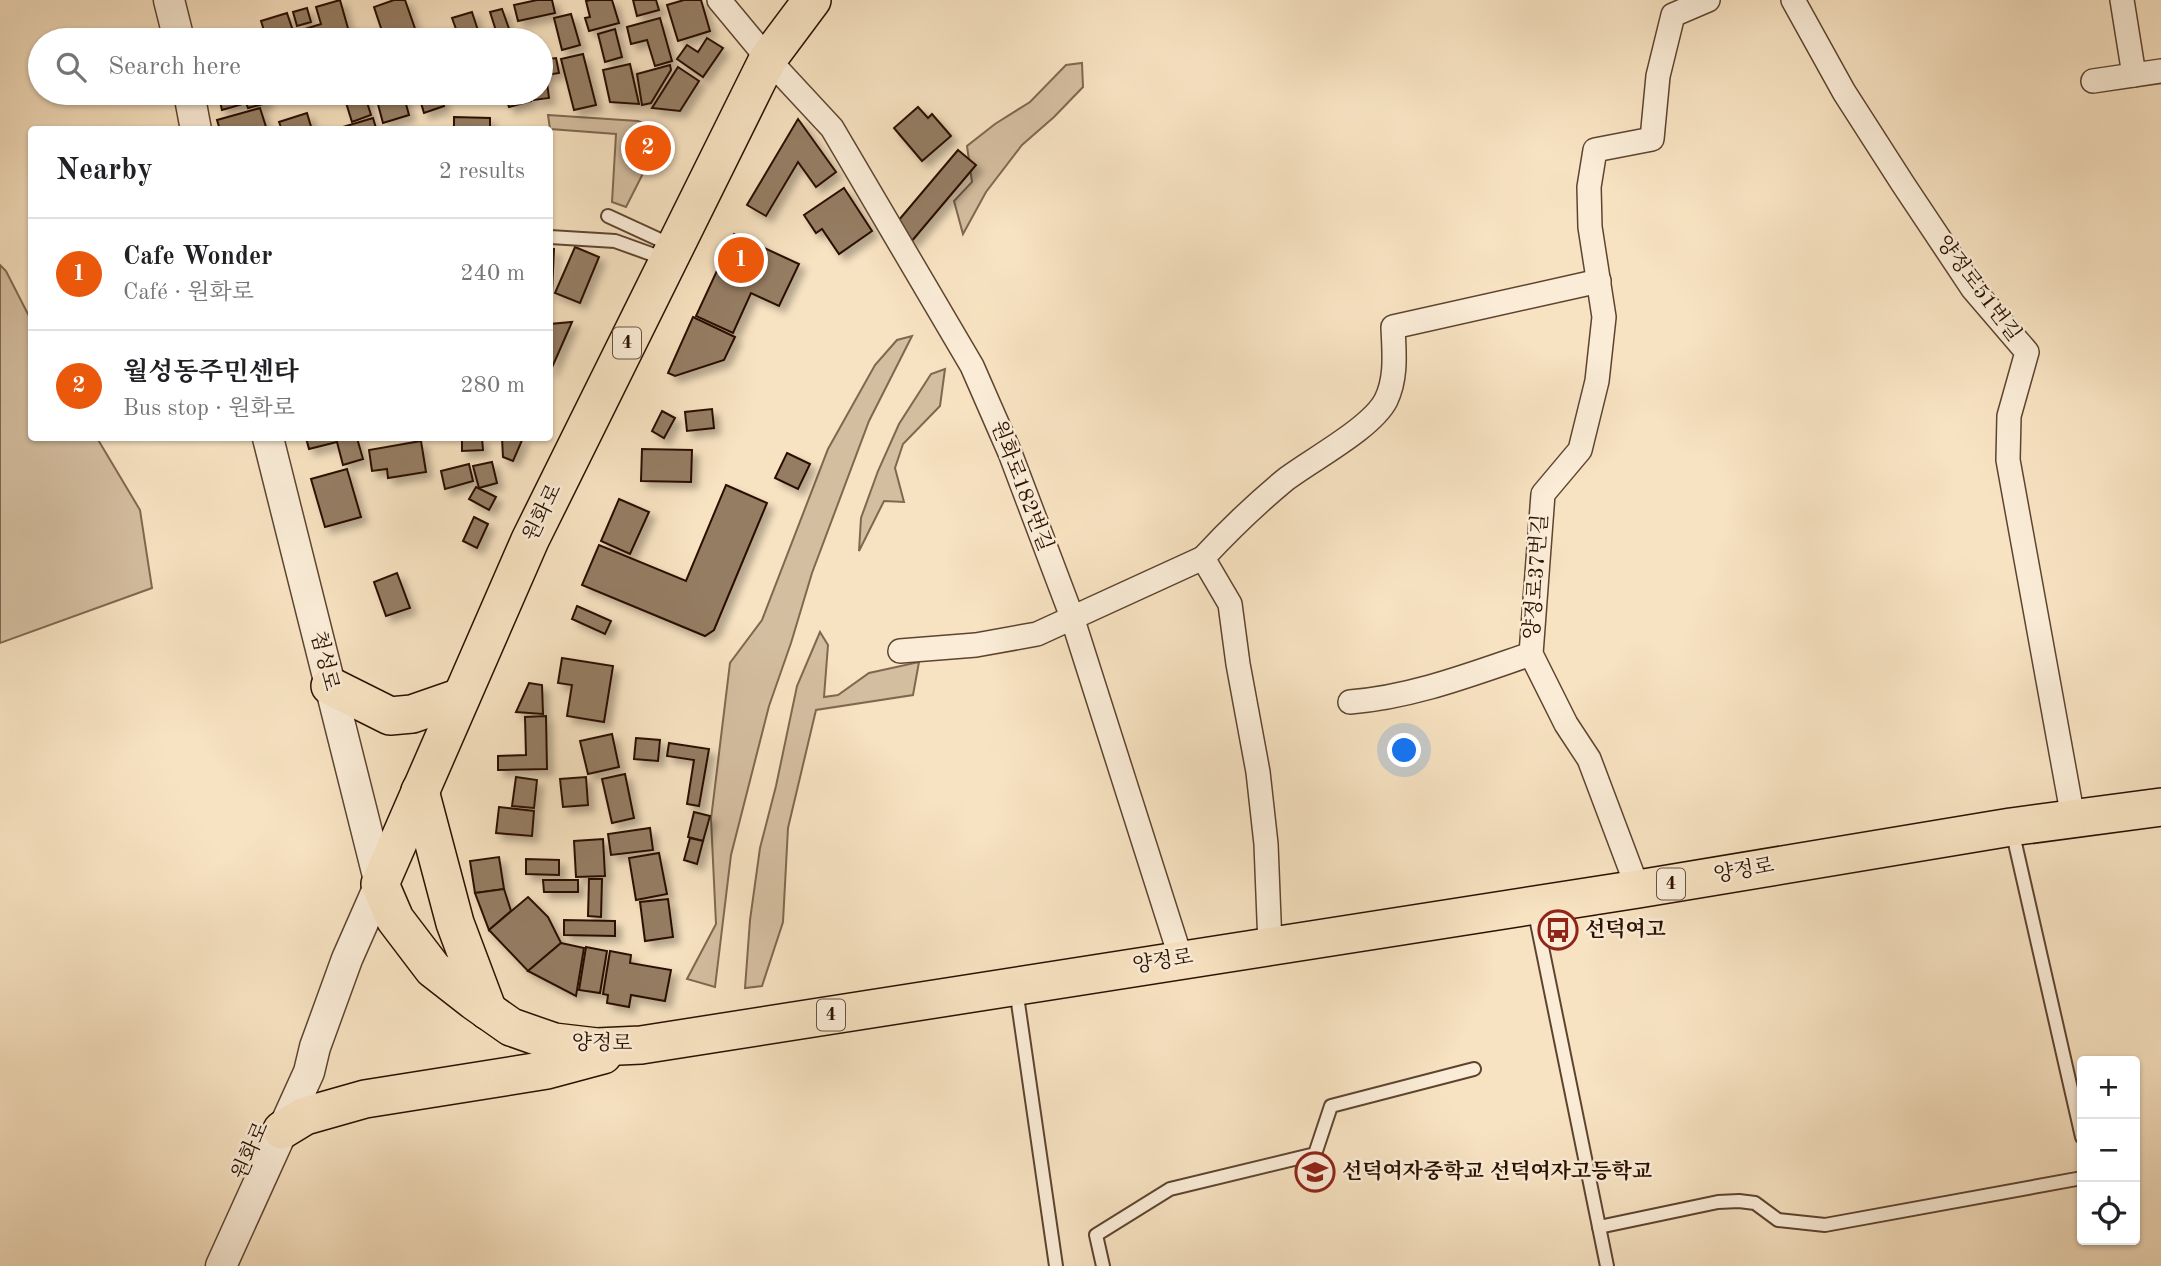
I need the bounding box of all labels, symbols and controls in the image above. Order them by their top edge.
search box [28,28,553,105]
icon: search [52,48,90,86]
text: Search here [108,54,241,80]
pin: 2 [625,122,671,174]
text: Nearby [56,156,153,186]
text: 2 results [439,160,525,183]
street label: 양정로51번길 [1932,231,2026,346]
pin: 1 [718,234,764,286]
text: Cafe Wonder [123,244,273,270]
text: 1 [72,262,86,285]
text: 240 m [460,262,525,285]
text: Café · 원화로 [123,281,254,304]
road number: 4 [613,328,641,358]
text: 월성동주민센타 [123,360,299,386]
text: 2 [72,374,86,397]
text: 280 m [460,374,525,397]
text: Bus stop · 원화로 [123,397,295,420]
street label: 원화로182번길 [986,417,1057,554]
street label: 원화로 [518,480,566,545]
street label: 양정로37번길 [1520,513,1552,640]
street label: 첨성로 [306,628,343,693]
your location [1387,733,1421,767]
street label: 양정로 [1712,853,1776,887]
road number: 4 [1657,869,1685,900]
bus stop icon: 선덕여고 [1537,909,1579,951]
place label: 선덕여고 [1585,917,1666,941]
street label: 양정로 [1131,945,1195,977]
road number: 4 [817,1000,845,1030]
street label: 양정로 [571,1031,633,1055]
map controls [2077,1056,2140,1245]
button: + [2077,1056,2140,1119]
street label: 원화로 [227,1118,273,1183]
button: − [2077,1119,2140,1182]
school or university icon: 선덕여자중학교 선덕여자고등학교 [1294,1151,1336,1193]
place label: 선덕여자중학교 선덕여자고등학교 [1342,1159,1652,1183]
button: locate [2077,1182,2140,1245]

